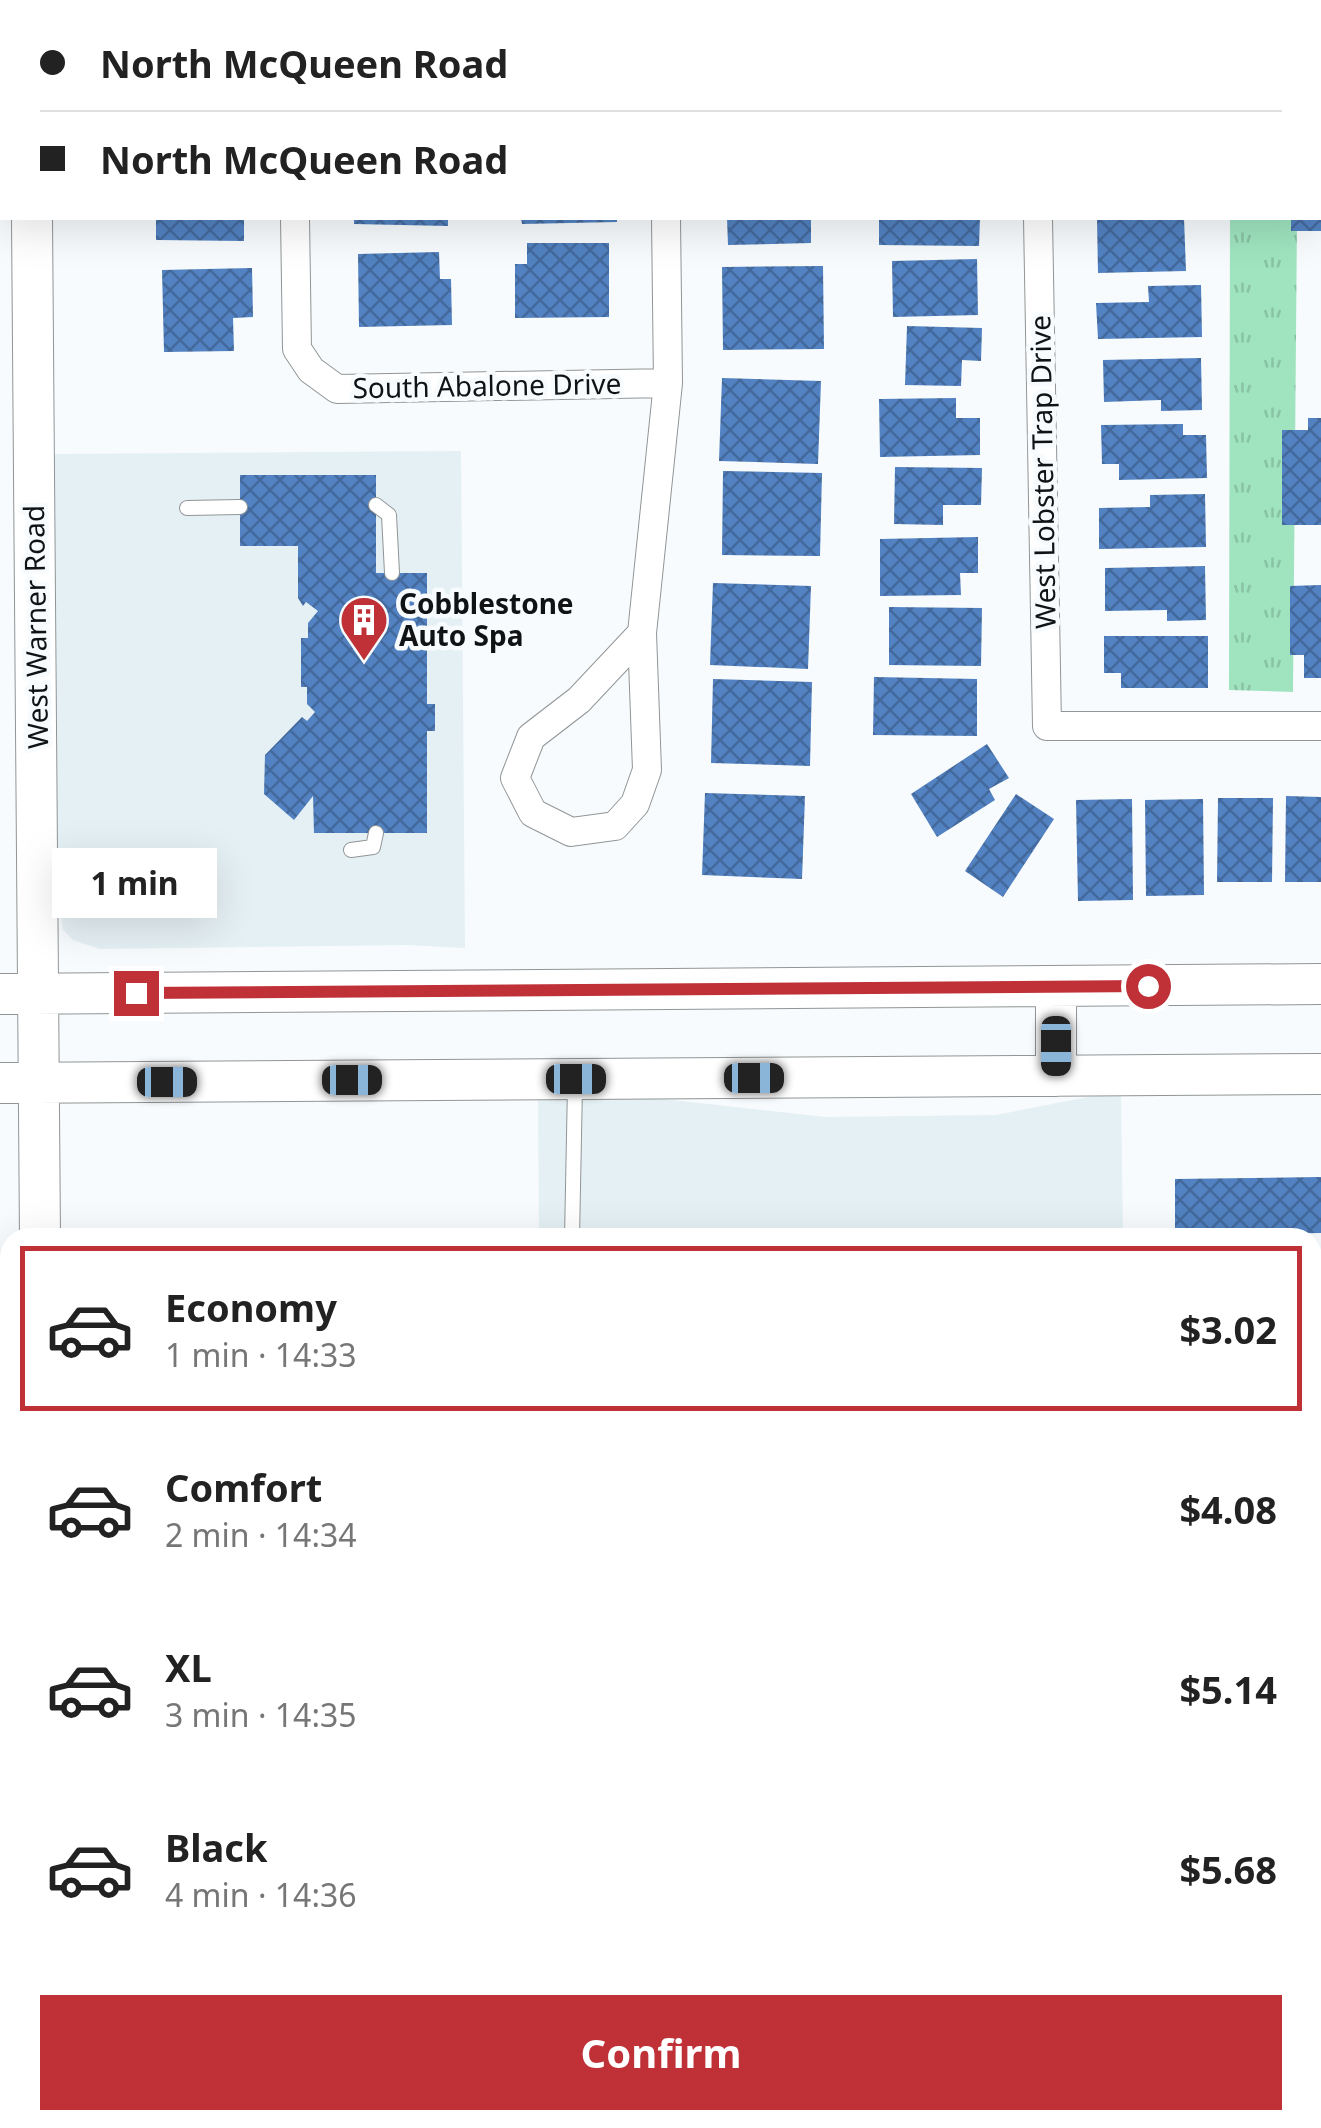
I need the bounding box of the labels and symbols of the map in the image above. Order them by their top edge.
street label: West Lobster Trap Drive [1020,315,1064,629]
street label: South Abalone Drive [352,364,622,406]
street label: West Warner Road [14,505,56,749]
place label: Cobblestone Auto Spa [399,584,574,654]
building icon: Cobblestone Auto Spa [338,594,390,662]
callout: 1 min [54,848,218,918]
route start [1126,964,1171,1009]
route end [114,971,159,1016]
car [1041,1016,1071,1076]
car [724,1063,784,1093]
car [546,1064,606,1094]
car [322,1065,382,1095]
car [137,1067,197,1097]

